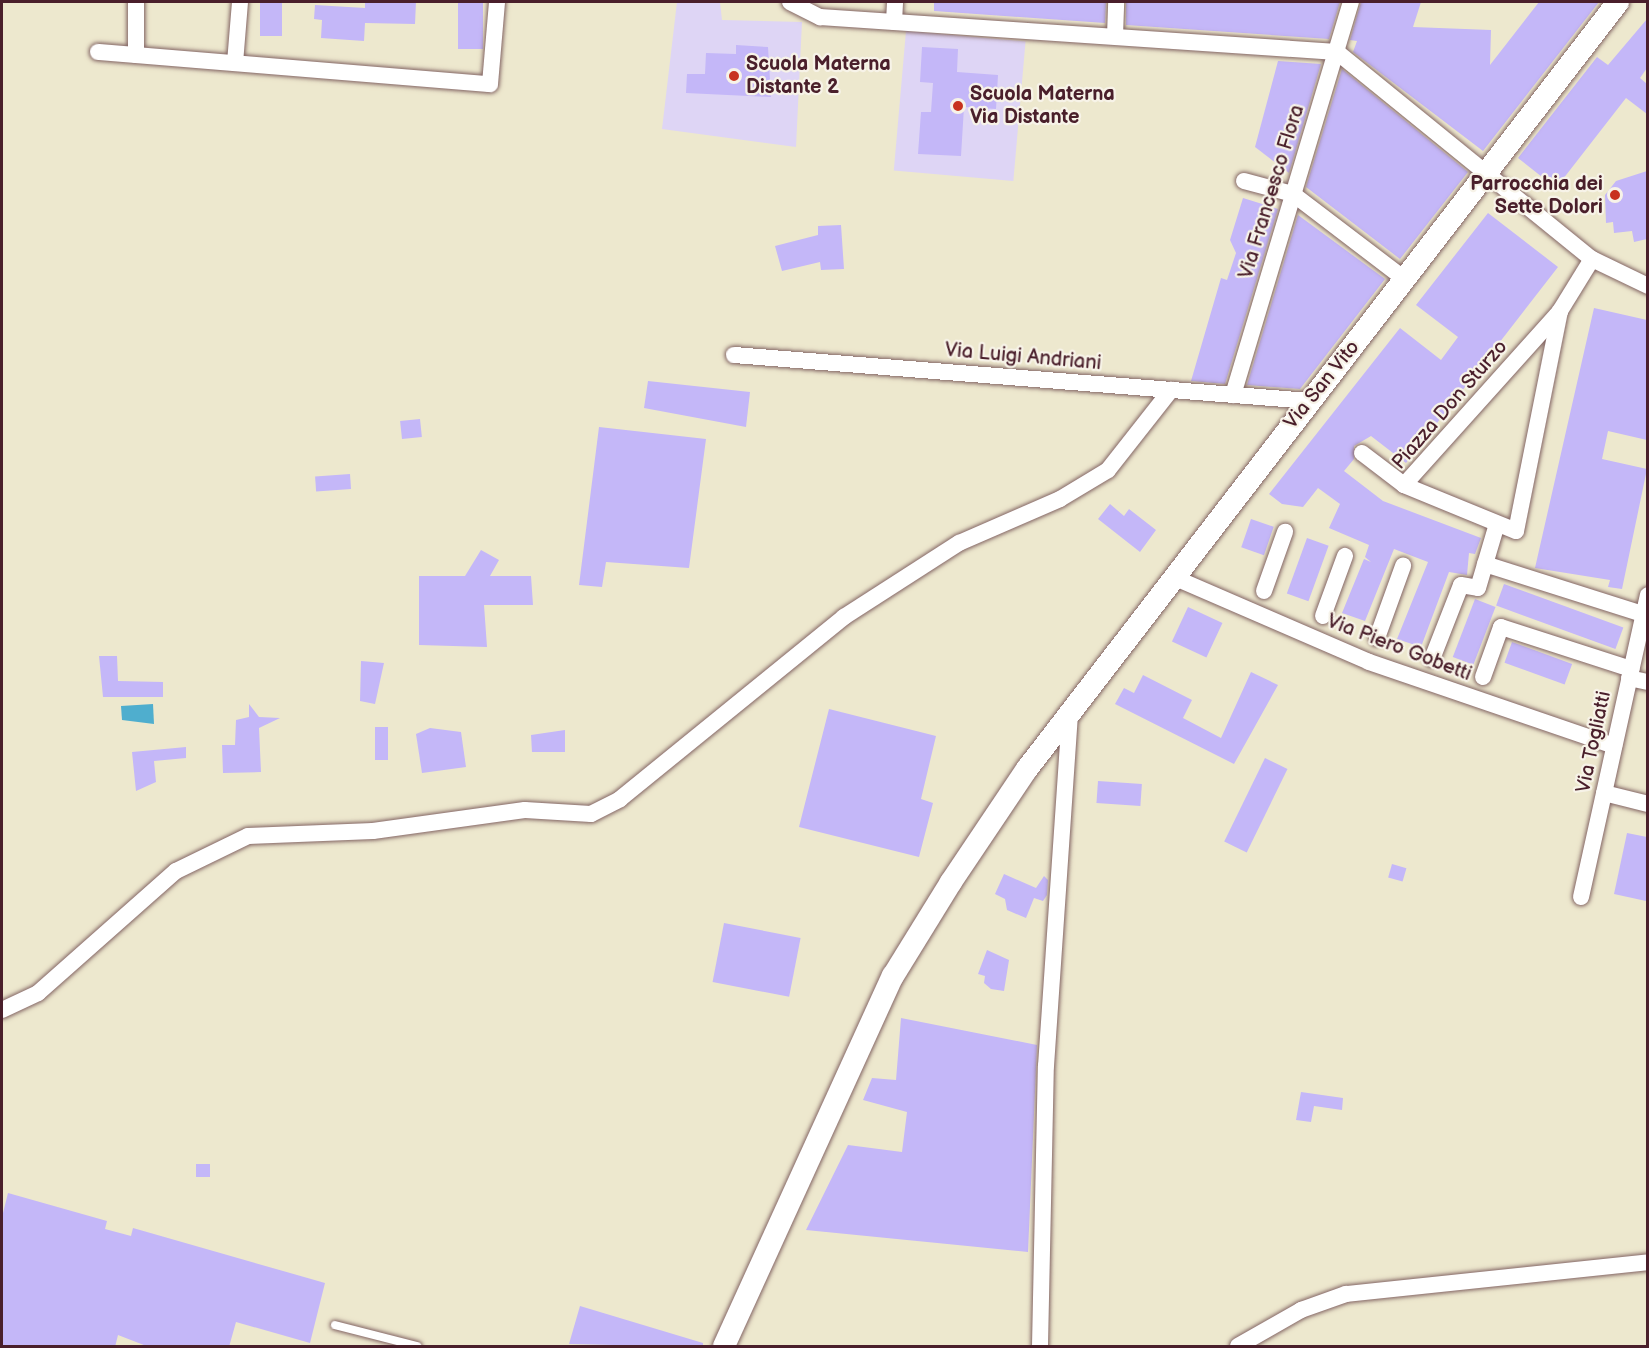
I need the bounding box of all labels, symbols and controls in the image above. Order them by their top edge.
place label: Scuola Materna Distante 2 [746,52,891,99]
marker: Scuola Materna Distante 2 [727,69,741,83]
place label: Scuola Materna Via Distante [970,83,1115,130]
marker: Scuola Materna Via Distante [951,99,965,113]
street label: Via Francesco Flora [1234,102,1310,282]
place label: Parrocchia dei Sette Dolori [1470,172,1603,219]
marker: Parrocchia dei Sette Dolori [1608,188,1622,202]
street label: Piazza Don Sturzo [1387,335,1513,475]
street label: Via San Vito [1279,336,1365,434]
street label: Via Luigi Andriani [944,338,1102,376]
street label: Via Piero Gobetti [1323,609,1475,687]
street label: Via Togliatti [1571,689,1617,795]

